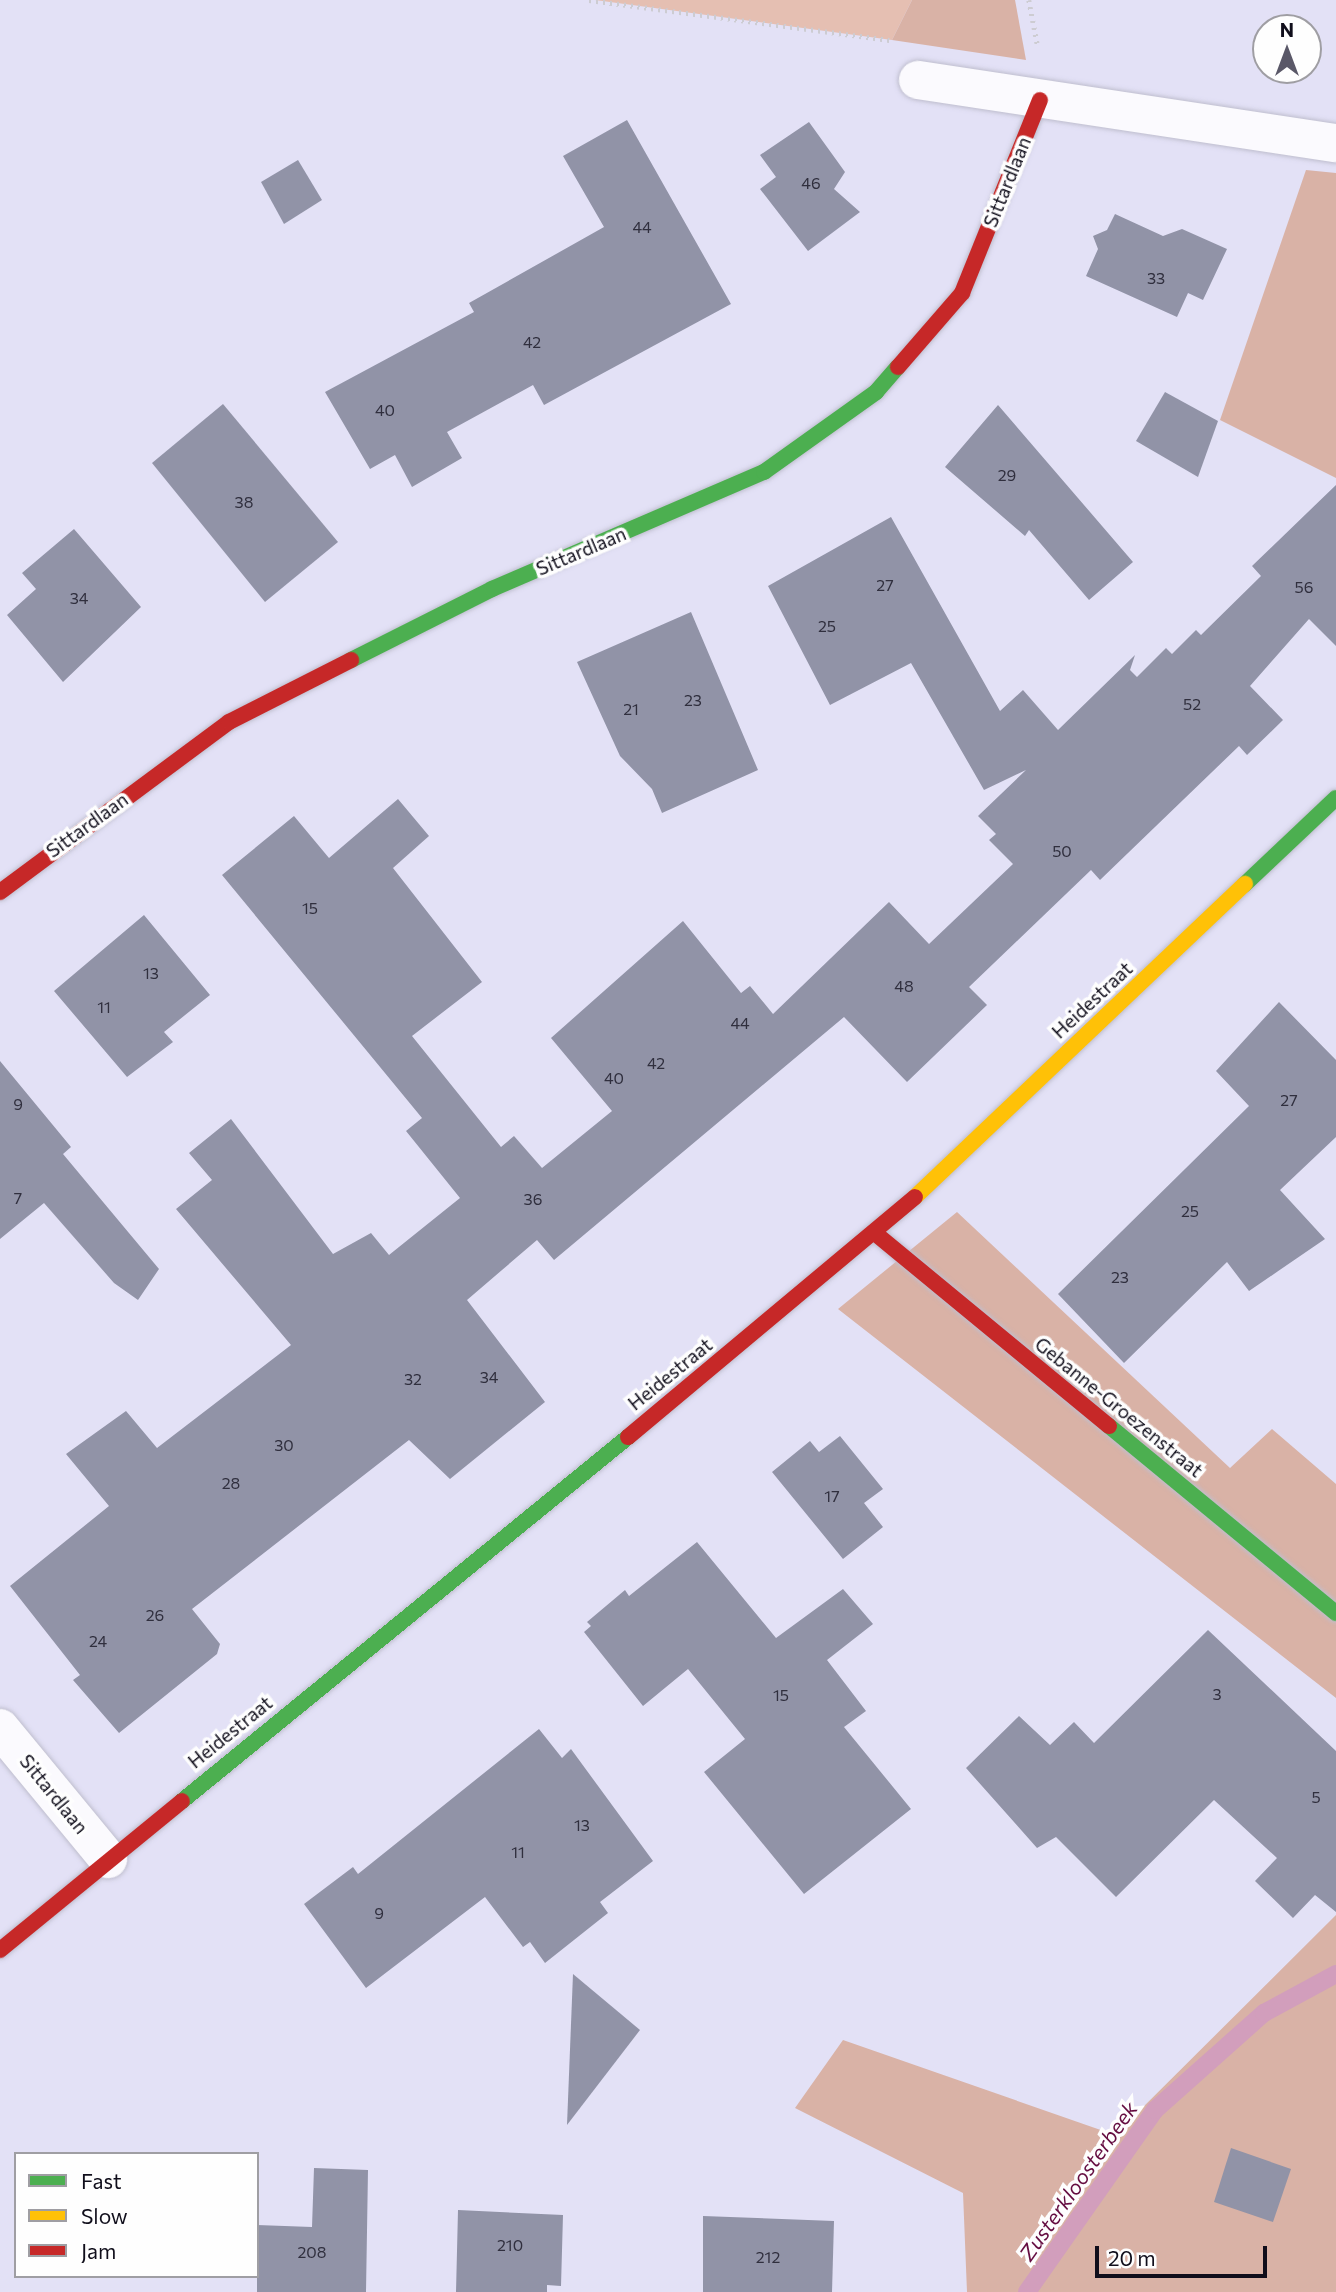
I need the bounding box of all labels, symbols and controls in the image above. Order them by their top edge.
north arrow [1252,14,1322,84]
text: N [1280,18,1294,41]
street label: Sittardlaan [979,134,1035,230]
house number: 46 [801,173,821,193]
house number: 44 [632,217,652,237]
house number: 33 [1147,268,1165,288]
house number: 42 [523,332,541,352]
house number: 40 [375,400,395,420]
house number: 29 [998,465,1016,485]
house number: 38 [235,492,253,512]
street label: Sittardlaan [533,522,629,580]
house number: 27 [876,575,894,595]
house number: 56 [1295,577,1313,597]
house number: 34 [70,588,88,608]
house number: 25 [818,616,836,636]
house number: 23 [684,690,702,710]
house number: 52 [1183,694,1201,714]
house number: 21 [623,699,639,719]
street label: Sittardlaan [42,788,132,862]
house number: 50 [1052,841,1072,861]
house number: 15 [302,898,318,918]
street label: Heidestraat [1047,957,1137,1043]
house number: 13 [143,963,159,983]
house number: 48 [894,976,914,996]
house number: 11 [97,997,111,1017]
house number: 44 [730,1013,750,1033]
house number: 42 [647,1053,665,1073]
house number: 40 [604,1068,624,1088]
house number: 27 [1280,1090,1298,1110]
house number: 9 [13,1094,23,1114]
house number: 7 [14,1188,22,1208]
house number: 36 [524,1189,542,1209]
house number: 25 [1181,1201,1199,1221]
house number: 23 [1111,1267,1129,1287]
street label: Gebanne-Groezenstraat [1031,1332,1207,1482]
street label: Heidestraat [623,1333,717,1415]
house number: 34 [480,1367,498,1387]
house number: 32 [404,1369,422,1389]
house number: 30 [274,1435,294,1455]
house number: 28 [222,1473,240,1493]
house number: 17 [824,1486,840,1506]
house number: 26 [146,1605,164,1625]
house number: 24 [89,1631,107,1651]
house number: 3 [1212,1684,1222,1704]
house number: 15 [773,1685,789,1705]
street label: Heidestraat [183,1691,277,1773]
street label: Sittardlaan [15,1750,93,1838]
house number: 5 [1311,1787,1321,1807]
house number: 13 [574,1815,590,1835]
house number: 11 [511,1842,525,1862]
house number: 9 [374,1903,384,1923]
water label: Zusterkloosterbeek [1014,2097,1142,2265]
legend [14,2152,259,2278]
text: Fast [81,2168,122,2193]
text: Slow [81,2203,128,2228]
scale bar [1098,2232,1270,2276]
house number: 210 [497,2235,523,2255]
text: Jam [81,2238,116,2263]
house number: 208 [298,2242,326,2262]
text: 20 m [1108,2245,1156,2270]
house number: 212 [756,2247,780,2267]

